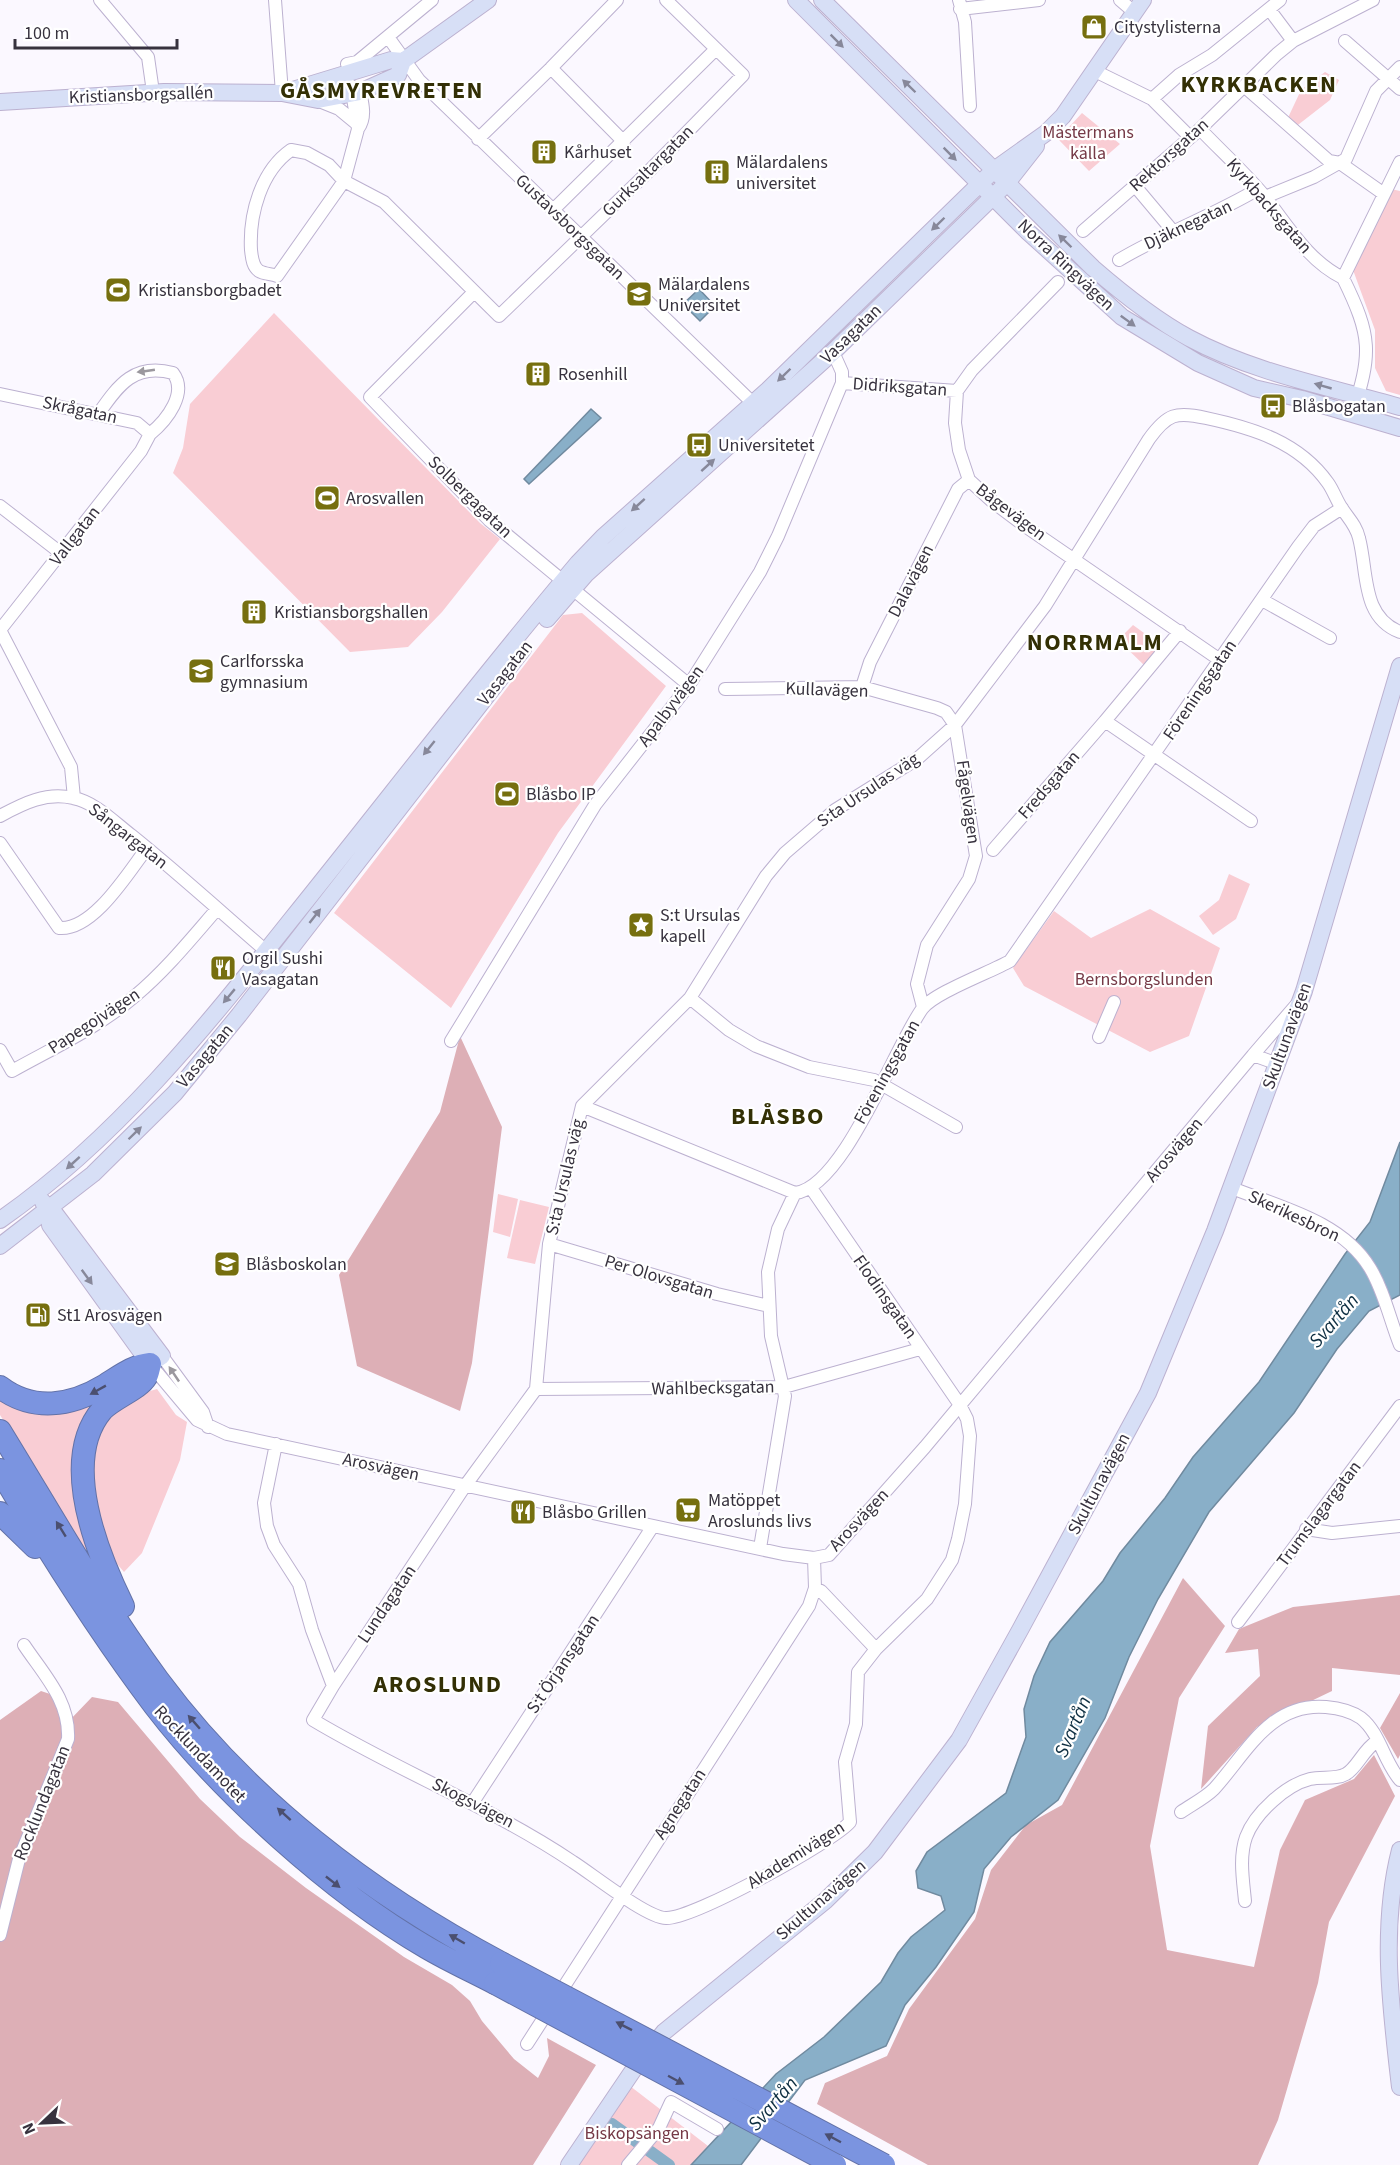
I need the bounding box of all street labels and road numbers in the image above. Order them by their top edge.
street label: Kristiansborgsallén [68,80,214,110]
street label: Rektorsgatan [1124,113,1214,197]
street label: Gurksaltargatan [597,120,699,222]
street label: Kyrkbacksgatan [1220,153,1318,259]
street label: Gustavsborgsgatan [510,168,630,286]
street label: Djäknegatan [1140,194,1236,256]
street label: Norra Ringvägen [1012,213,1120,317]
street label: Vasagatan [815,298,887,370]
street label: Didriksgatan [852,371,948,403]
street label: Skrågatan [40,390,120,430]
street label: Solbergagatan [422,450,518,544]
street label: Bågevägen [971,477,1051,547]
street label: Vallgatan [44,501,106,571]
street label: Dalavägen [882,540,940,622]
street label: Vasagatan [472,635,538,711]
street label: Föreningsgatan [1157,635,1243,745]
street label: Apalbyvägen [632,660,710,752]
street label: Kullavägen [785,676,869,704]
street label: Fredsgatan [1012,745,1086,825]
street label: S:ta Ursulas väg [812,746,924,834]
street label: Fågelvägen [950,758,986,846]
street label: Sångargatan [83,797,173,875]
street label: Skultunavägen [1256,979,1318,1093]
street label: Papegojvägen [43,982,145,1060]
street label: Föreningsgatan [848,1015,926,1129]
street label: Vasagatan [171,1019,239,1093]
street label: Arosvägen [1139,1112,1209,1188]
street label: S:ta Ursulas väg [539,1116,591,1238]
street label: Skerikesbron [1244,1184,1344,1248]
street label: Per Olovsgatan [601,1249,717,1305]
street label: Flodinsgatan [847,1250,923,1344]
street label: Wahlbecksgatan [651,1374,775,1402]
street label: Skultunavägen [1062,1429,1136,1539]
street label: Arosvägen [340,1447,422,1487]
street label: Trumslagargatan [1271,1456,1367,1572]
street label: Arosvägen [823,1483,895,1557]
street label: Lundagatan [352,1560,422,1648]
street label: S:t Örjansgatan [520,1609,606,1719]
street label: Rocklundamotet [148,1700,252,1808]
street label: Rocklundagatan [7,1742,77,1864]
street label: Agnegatan [648,1764,712,1844]
street label: Skogsvägen [428,1772,518,1834]
street label: Akademivägen [742,1815,850,1895]
street label: Skultunavägen [770,1854,872,1946]

